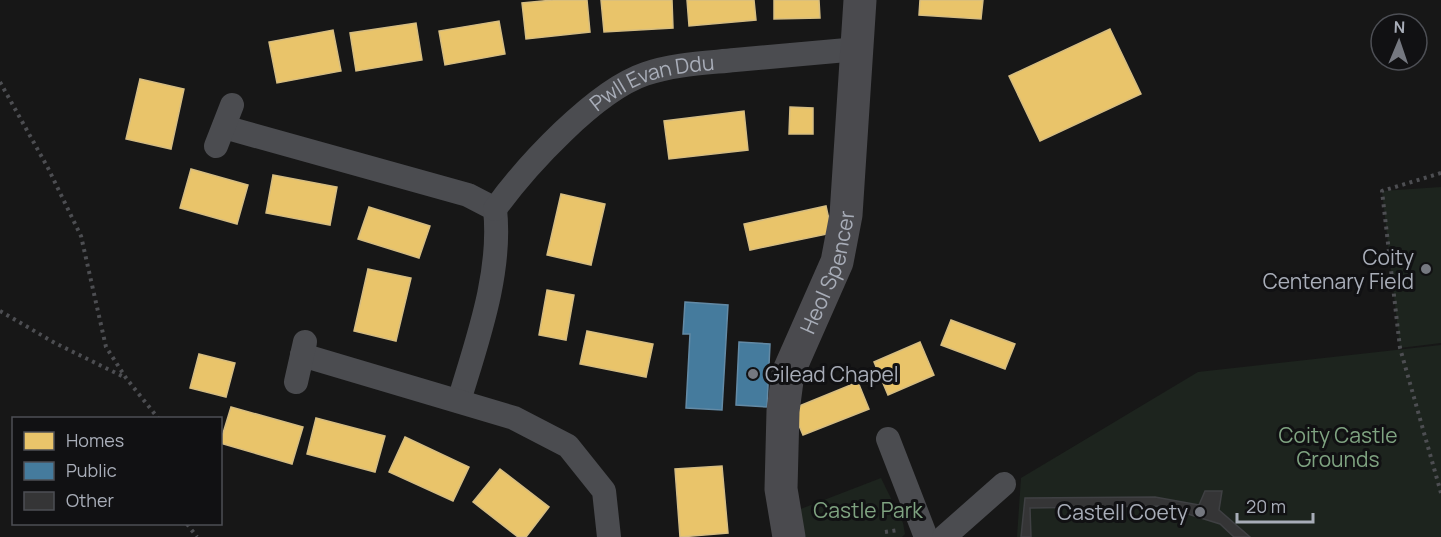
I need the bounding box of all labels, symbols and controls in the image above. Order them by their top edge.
north arrow [1369,12,1429,72]
text: N [1393,16,1406,38]
street label: Pwll Evan Ddu [584,48,715,117]
street label: Heol Spencer [793,209,860,338]
place label: Coity Centenary Field [1263,243,1414,295]
marker: Coity Centenary Field [1419,262,1433,276]
place label: Gilead Chapel [765,360,899,388]
marker: Gilead Chapel [746,367,760,381]
legend [12,417,222,525]
park label: Coity Castle Grounds [1278,421,1398,473]
text: Homes [66,428,124,452]
text: Public [66,458,117,482]
scale bar [1237,486,1314,524]
text: Other [66,488,114,512]
text: 20 m [1246,494,1286,518]
park label: Castle Park [813,496,923,524]
place label: Castell Coety [1057,498,1188,526]
marker: Castell Coety [1193,505,1207,519]

